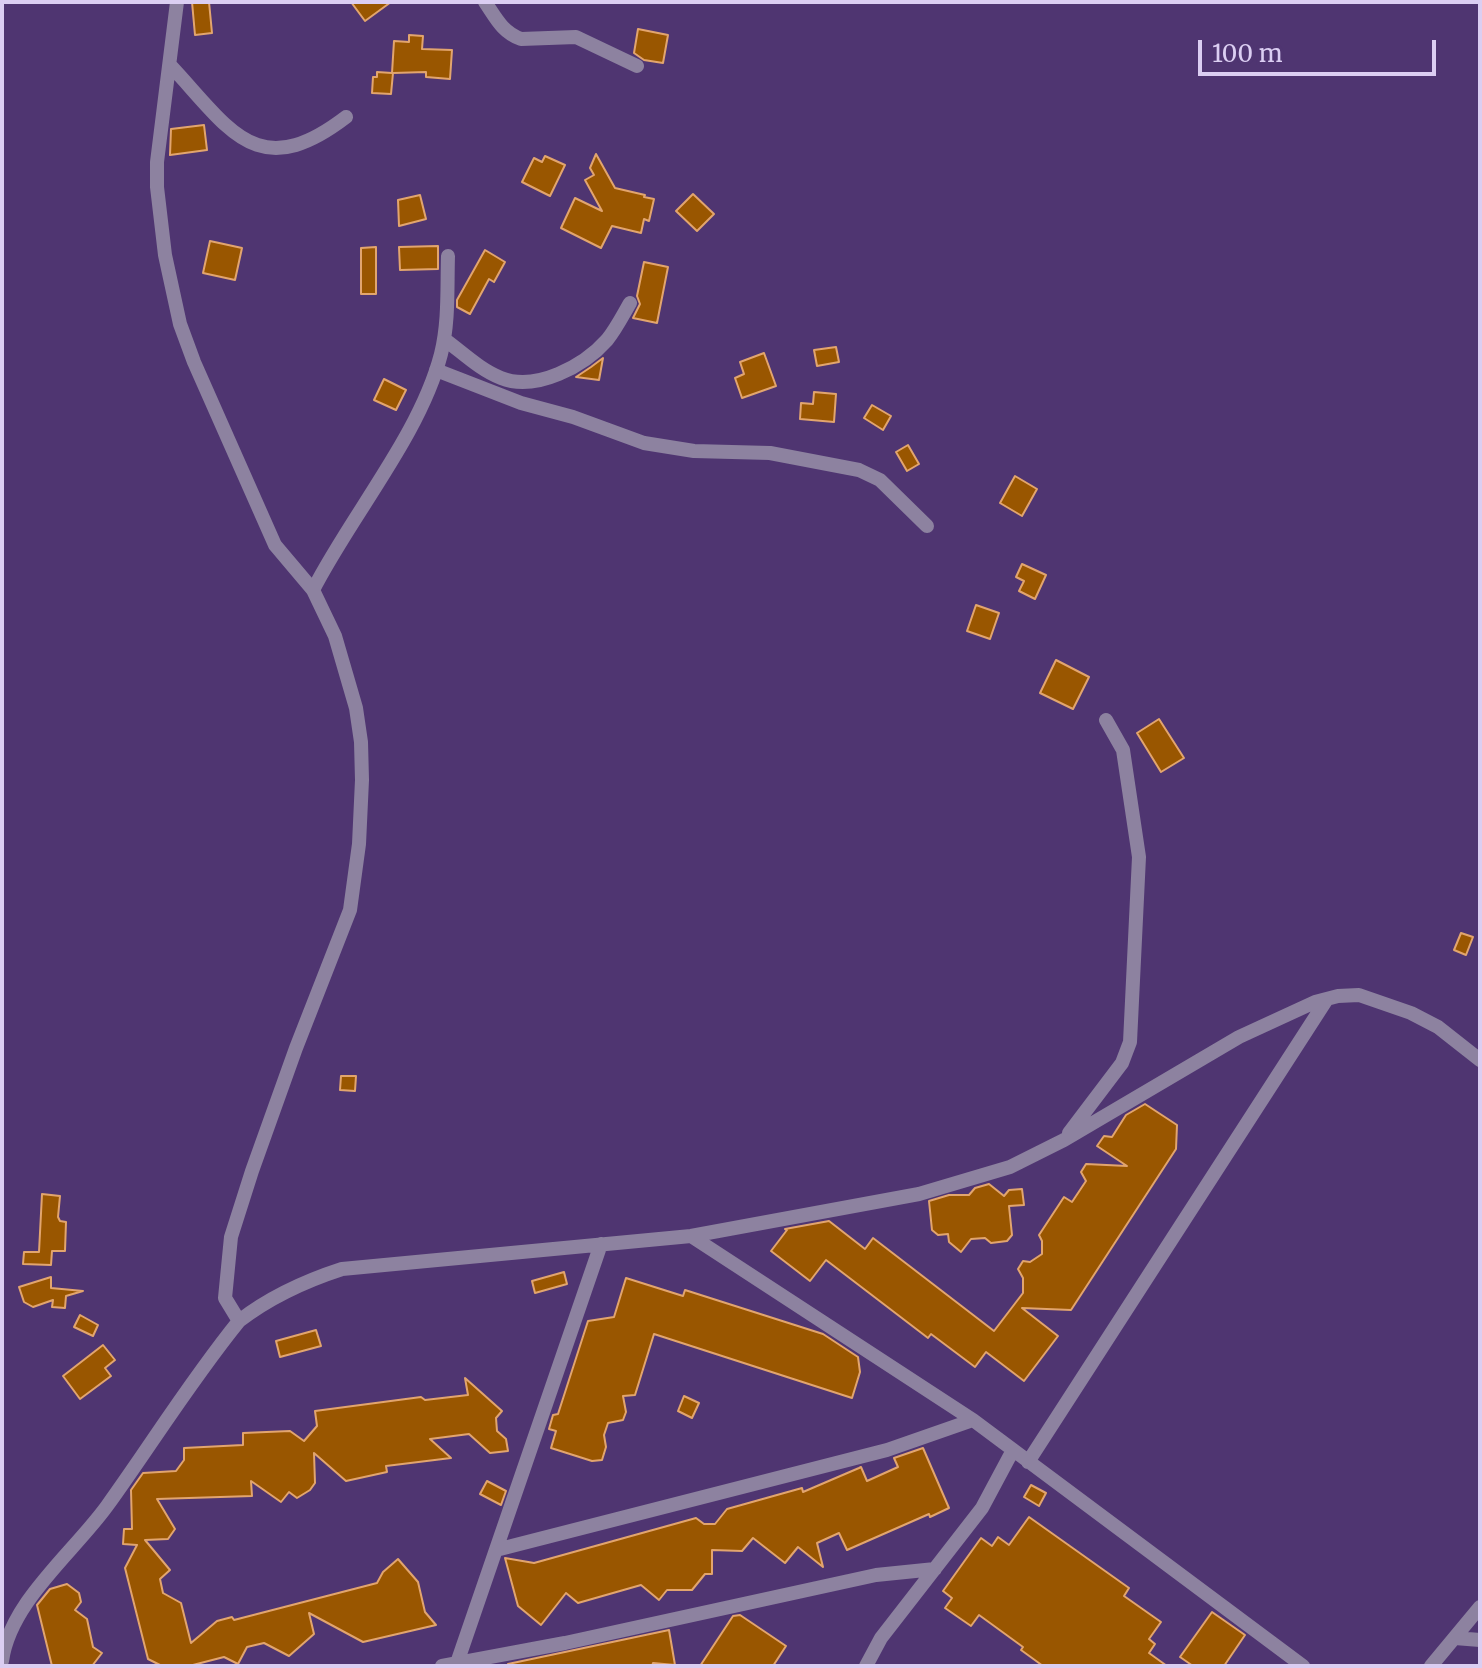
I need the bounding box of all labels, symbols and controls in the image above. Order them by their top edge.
scale bar [1202,24,1440,74]
text: 100 m [1212,38,1282,69]

